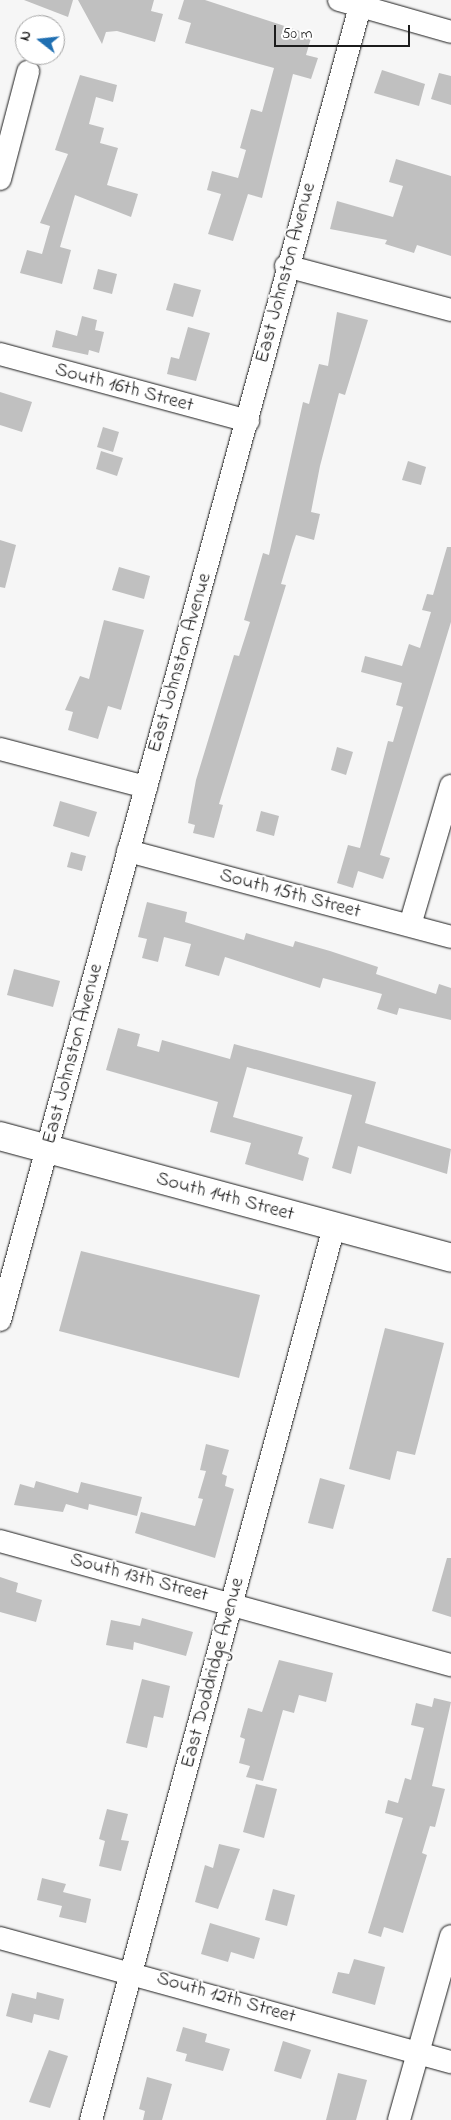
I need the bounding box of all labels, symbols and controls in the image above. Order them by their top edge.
north arrow [15,15,65,65]
scale bar [276,15,412,47]
text: 50 m [282,23,312,45]
text: N [15,29,37,43]
street label: East Johnston Avenue [250,180,322,366]
street label: South 16th Street [52,358,196,418]
street label: East Johnston Avenue [143,570,217,756]
street label: South 15th Street [217,864,363,924]
street label: East Johnston Avenue [37,961,109,1147]
street label: South 14th Street [153,1167,297,1227]
street label: South 13th Street [67,1548,211,1608]
street label: East Doddridge Avenue [176,1575,250,1771]
street label: South 12th Street [154,1967,298,2029]

